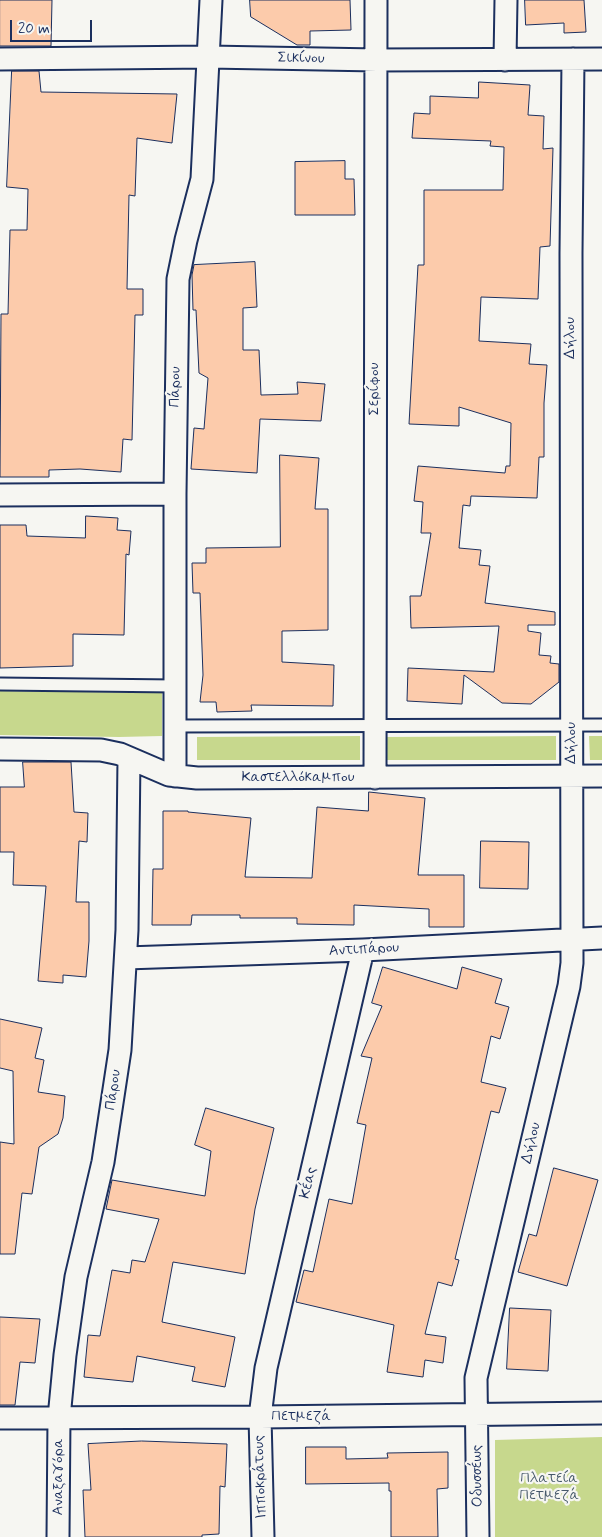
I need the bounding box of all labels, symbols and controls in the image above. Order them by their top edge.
scale bar [12,10,95,42]
text: 20 m [18,19,50,39]
street label: Σικίνου [277,50,325,68]
street label: Δήλου [562,317,580,359]
street label: Σερίφου [366,363,384,415]
street label: Πάρου [167,366,185,408]
street label: Δήλου [563,722,581,764]
street label: Καστελλόκαμπου [241,769,355,787]
street label: Αντιπάρου [328,939,400,961]
street label: Πάρου [102,1068,126,1112]
street label: Δήλου [519,1121,545,1165]
street label: Κέας [297,1165,321,1201]
street label: Πετμεζά [271,1408,331,1426]
street label: Ιπποκράτους [251,1435,271,1519]
street label: Αναξαγόρα [50,1439,68,1515]
street label: Οδυσσέως [468,1445,488,1507]
park label: Πλατεία Πετμεζά [519,1470,579,1505]

